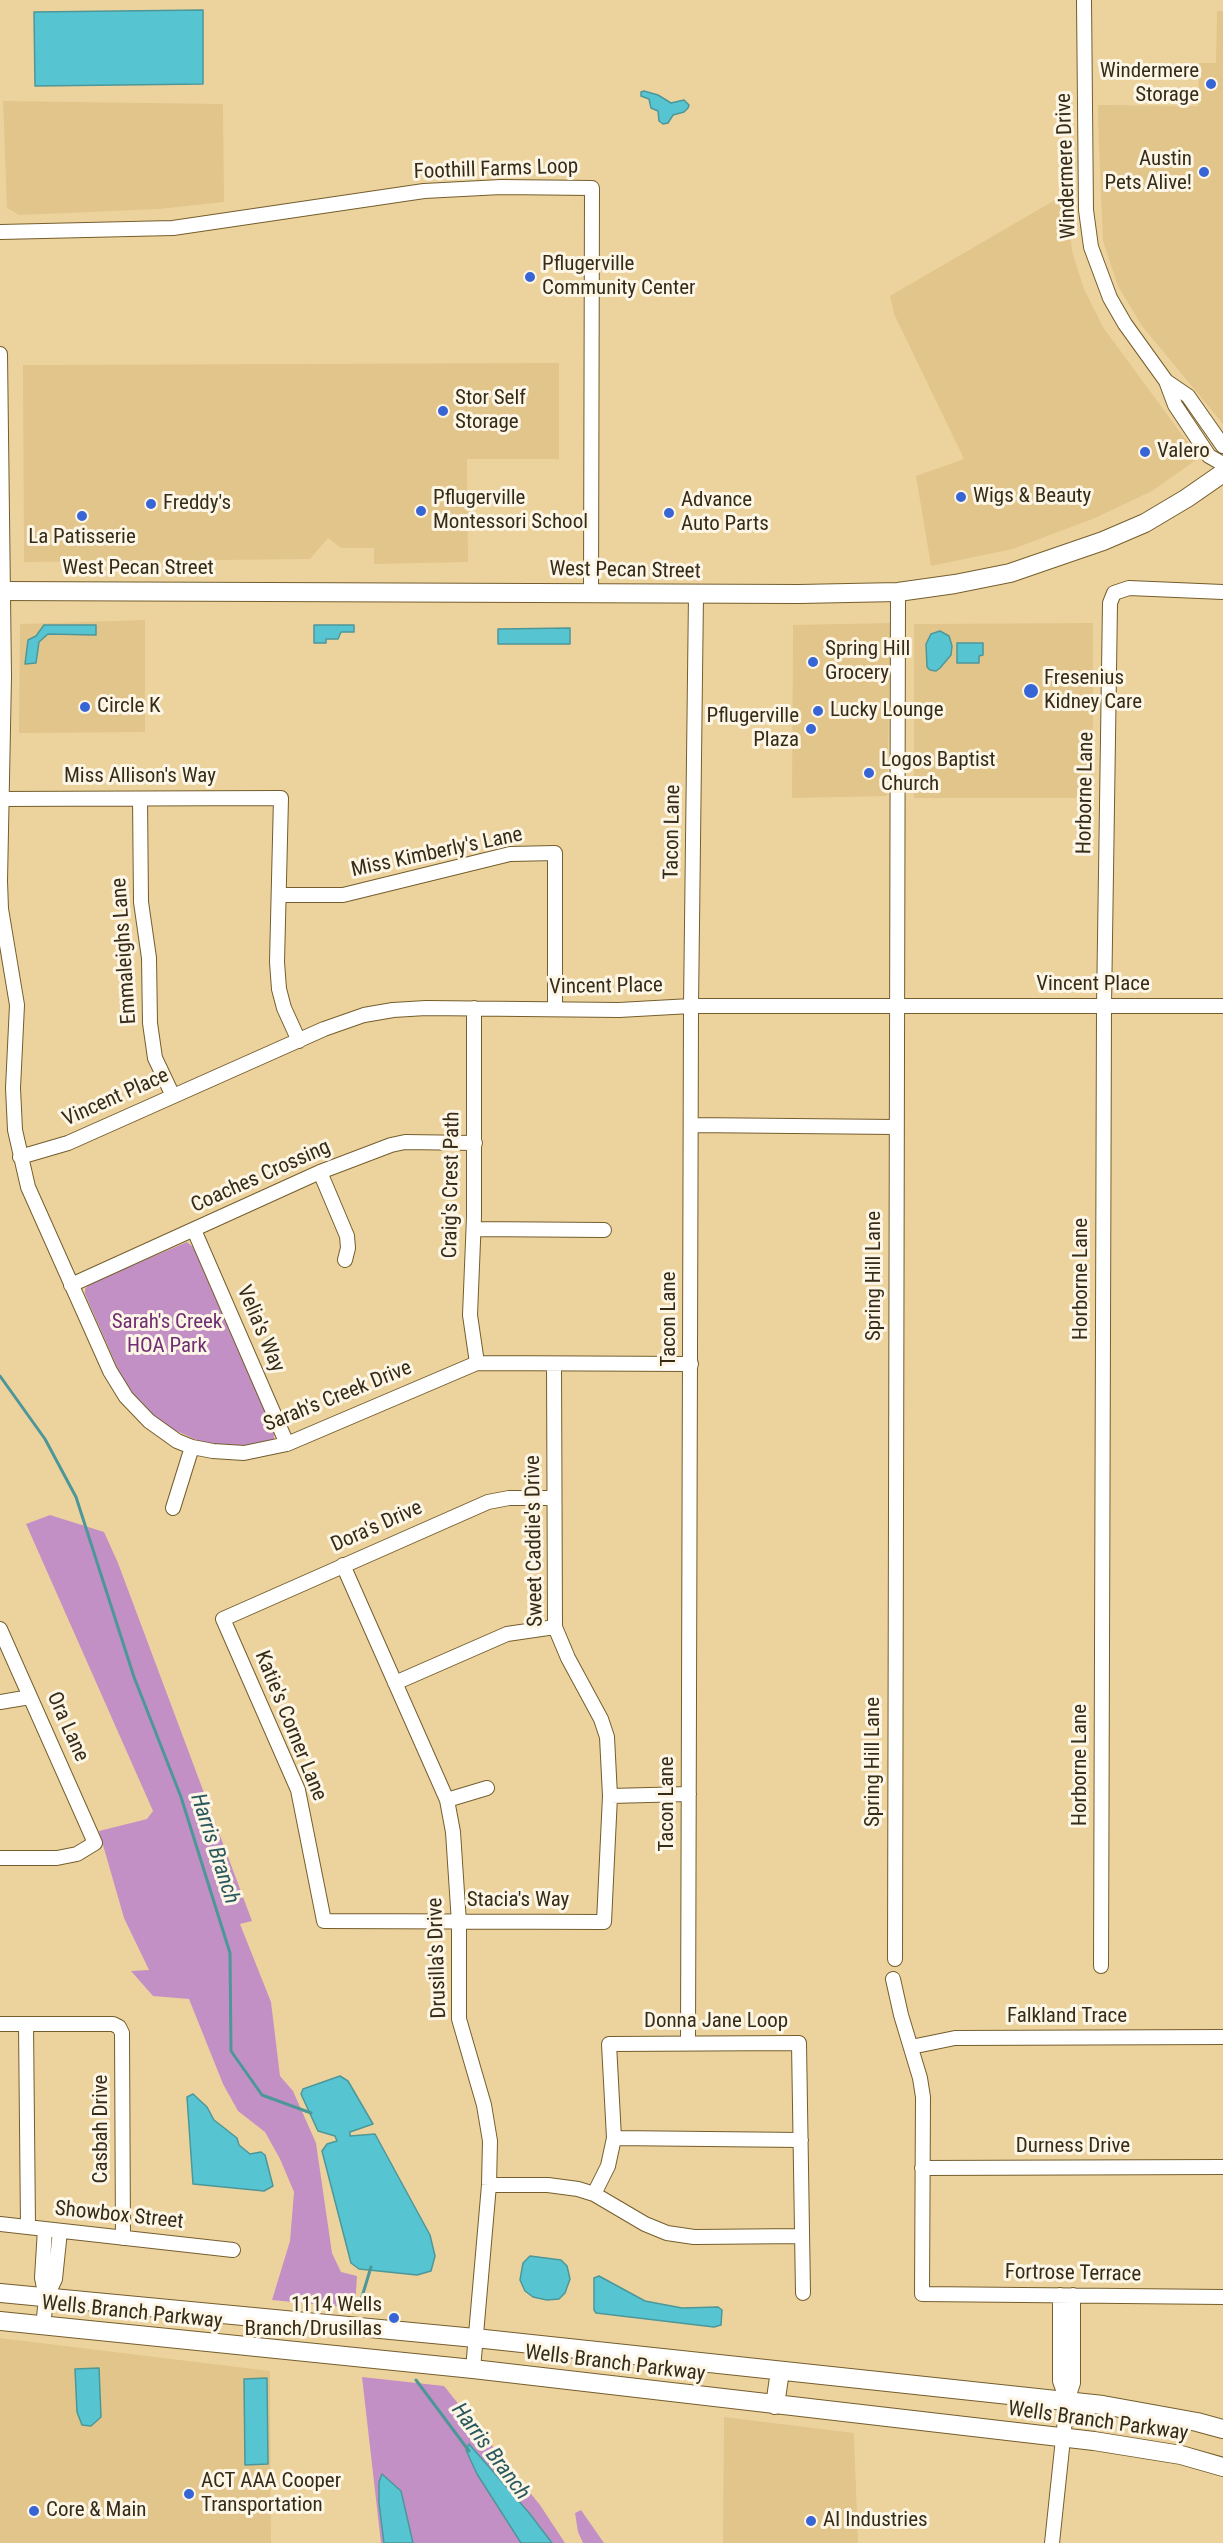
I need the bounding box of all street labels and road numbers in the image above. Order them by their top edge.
street label: Windermere Drive [1052,93,1082,239]
street label: Foothill Farms Loop [413,155,579,185]
street label: West Pecan Street [62,556,214,582]
street label: West Pecan Street [549,557,701,585]
street label: Horborne Lane [1072,732,1100,854]
street label: Miss Allison's Way [64,764,216,790]
street label: Tacon Lane [660,784,686,880]
street label: Miss Kimberly's Lane [349,823,525,883]
street label: Emmaleighs Lane [107,877,143,1025]
street label: Vincent Place [1036,972,1150,998]
street label: Vincent Place [549,973,663,1001]
street label: Vincent Place [59,1063,173,1133]
street label: Craig's Crest Path [438,1111,466,1259]
street label: Coaches Crossing [187,1135,335,1219]
street label: Spring Hill Lane [862,1211,888,1341]
street label: Horborne Lane [1069,1218,1095,1340]
street label: Tacon Lane [657,1271,683,1367]
street label: Velia's Way [230,1282,290,1376]
street label: Sarah's Creek Drive [260,1356,416,1438]
street label: Sweet Caddie's Drive [521,1455,549,1627]
street label: Dora's Drive [328,1496,426,1558]
street label: Katie's Corner Lane [248,1647,332,1805]
street label: Ora Lane [41,1688,93,1766]
street label: Spring Hill Lane [861,1697,887,1827]
street label: Horborne Lane [1068,1704,1094,1826]
street label: Tacon Lane [655,1756,681,1852]
street label: Stacia's Way [467,1888,569,1914]
street label: Drusilla's Drive [423,1897,453,2019]
street label: Falkland Trace [1007,2004,1127,2030]
street label: Donna Jane Loop [644,2009,788,2035]
street label: Casbah Drive [89,2075,115,2183]
street label: Durness Drive [1016,2134,1130,2160]
street label: Showbox Street [53,2197,185,2235]
street label: Fortrose Terrace [1005,2260,1141,2288]
street label: Wells Branch Parkway [40,2291,224,2335]
street label: Wells Branch Parkway [523,2340,707,2388]
street label: Wells Branch Parkway [1006,2397,1190,2447]

